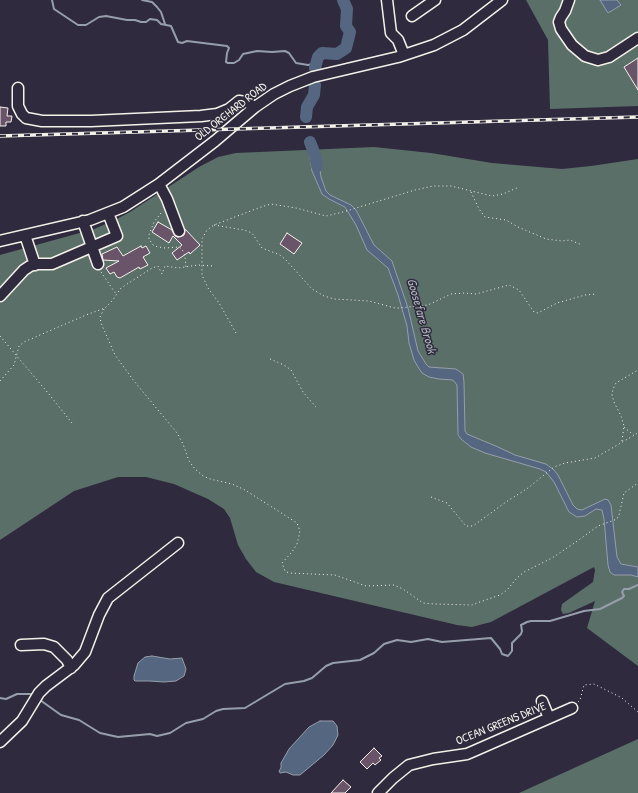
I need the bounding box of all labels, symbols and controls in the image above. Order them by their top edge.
street label: OLD ORCHARD ROAD [192,79,270,145]
water label: Goosefare Brook [403,277,439,355]
street label: OCEAN GREENS DRIVE [454,699,548,749]

